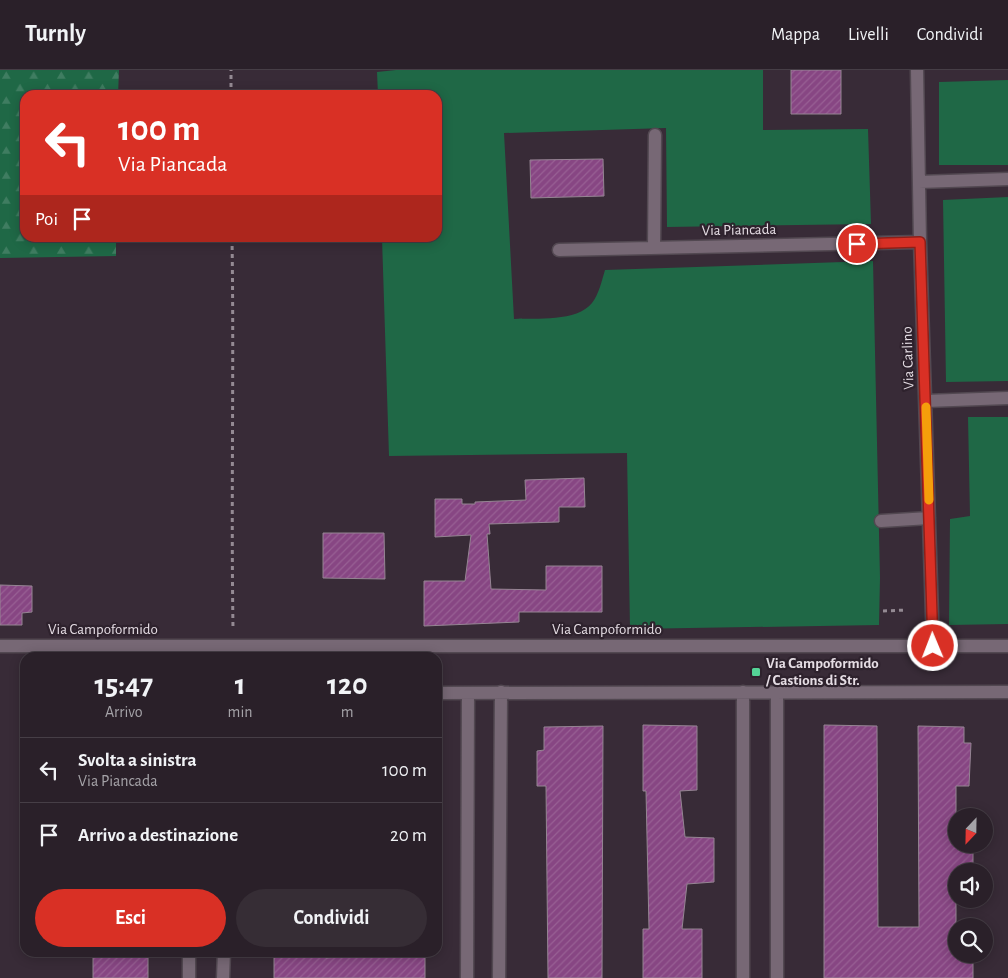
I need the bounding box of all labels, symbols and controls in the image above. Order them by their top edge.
text: Turnly [25,22,86,46]
text: Mappa [771,26,820,44]
text: Livelli [848,26,889,44]
text: Condividi [917,26,983,44]
icon: left [35,110,100,175]
text: 100 m [118,112,201,147]
text: Via Piancada [118,153,228,175]
icon: arrive [68,205,96,233]
text: Poi [35,210,58,229]
street label: Via Piancada [702,222,777,238]
pin [836,223,878,265]
icon: arrive [843,230,871,258]
street label: Via Carlino [899,326,917,390]
position arrow [906,619,958,671]
street label: Via Campoformido [48,622,158,637]
street label: Via Campoformido [552,622,662,637]
place label: Via Campoformido / Castions di Str. [765,656,879,688]
marker: Via Campoformido / Castions di Str. [750,666,762,678]
text: 15:47 [94,670,153,700]
text: 1 [235,670,245,700]
text: 120 [327,670,368,700]
text: Arrivo [105,704,143,720]
text: min [228,704,253,720]
text: m [341,704,354,720]
text: Svolta a sinistra [78,751,197,770]
icon: left [35,756,63,784]
text: 100 m [382,761,427,780]
text: Via Piancada [78,773,158,789]
north arrow [948,808,992,852]
map controls [948,808,993,963]
icon: arrive [35,821,63,849]
text: Arrivo a destinazione [78,826,238,845]
text: 20 m [390,826,427,845]
button: sound [948,863,993,908]
button: Esci [35,889,226,947]
button: Condividi [236,889,427,947]
button: search [948,918,993,963]

